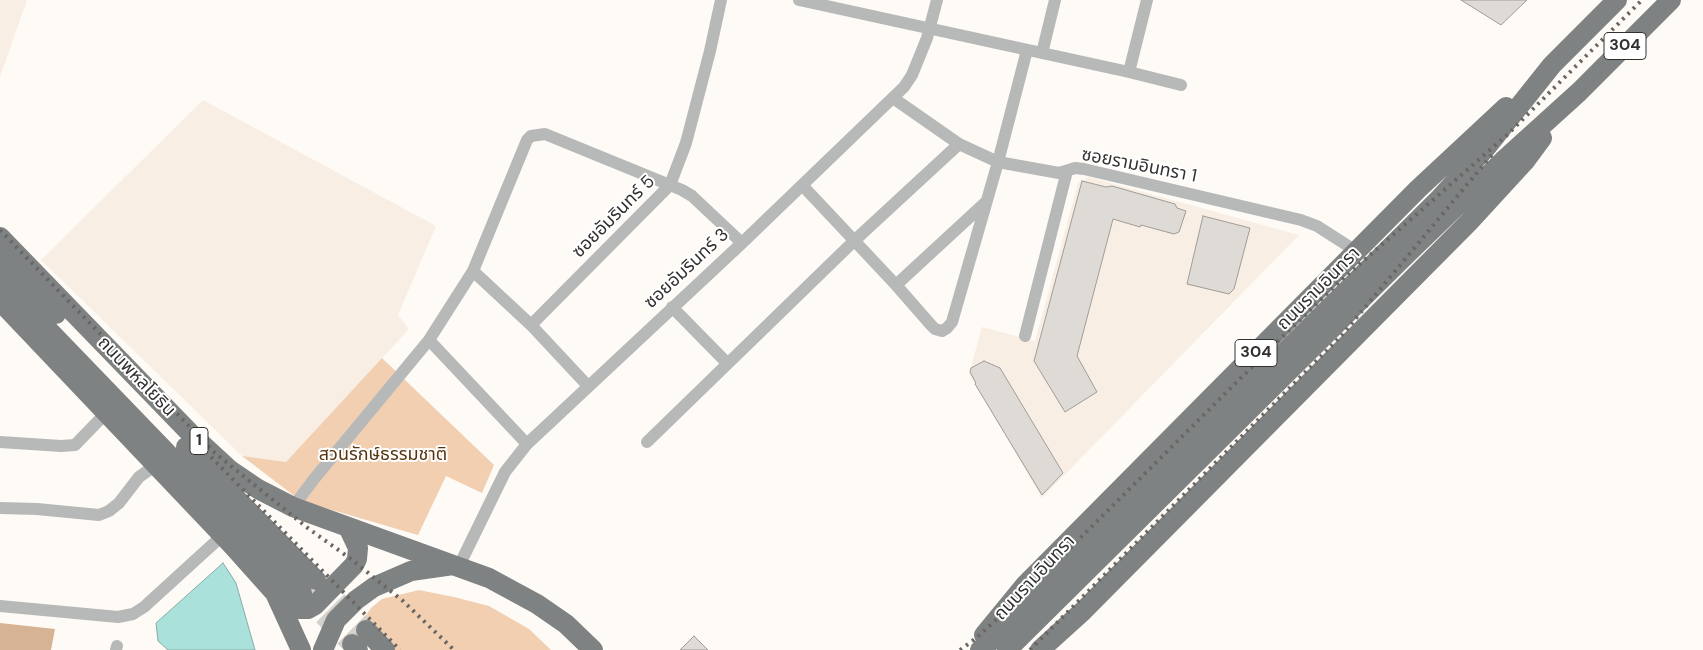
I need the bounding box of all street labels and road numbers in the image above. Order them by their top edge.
road number: 304 [1604,32,1646,59]
street label: ซอยรามอินทรา 1 [1080,144,1198,188]
street label: ซอยอัมรินทร์ 5 [568,171,660,263]
street label: ซอยอัมรินทร์ 3 [640,224,734,314]
street label: ถนนรามอินทรา [1273,243,1365,335]
street label: ถนนพหลโยธิน [93,333,179,421]
road number: 304 [1235,339,1277,366]
road number: 1 [190,428,208,454]
street label: ถนนรามอินทรา [990,531,1080,625]

